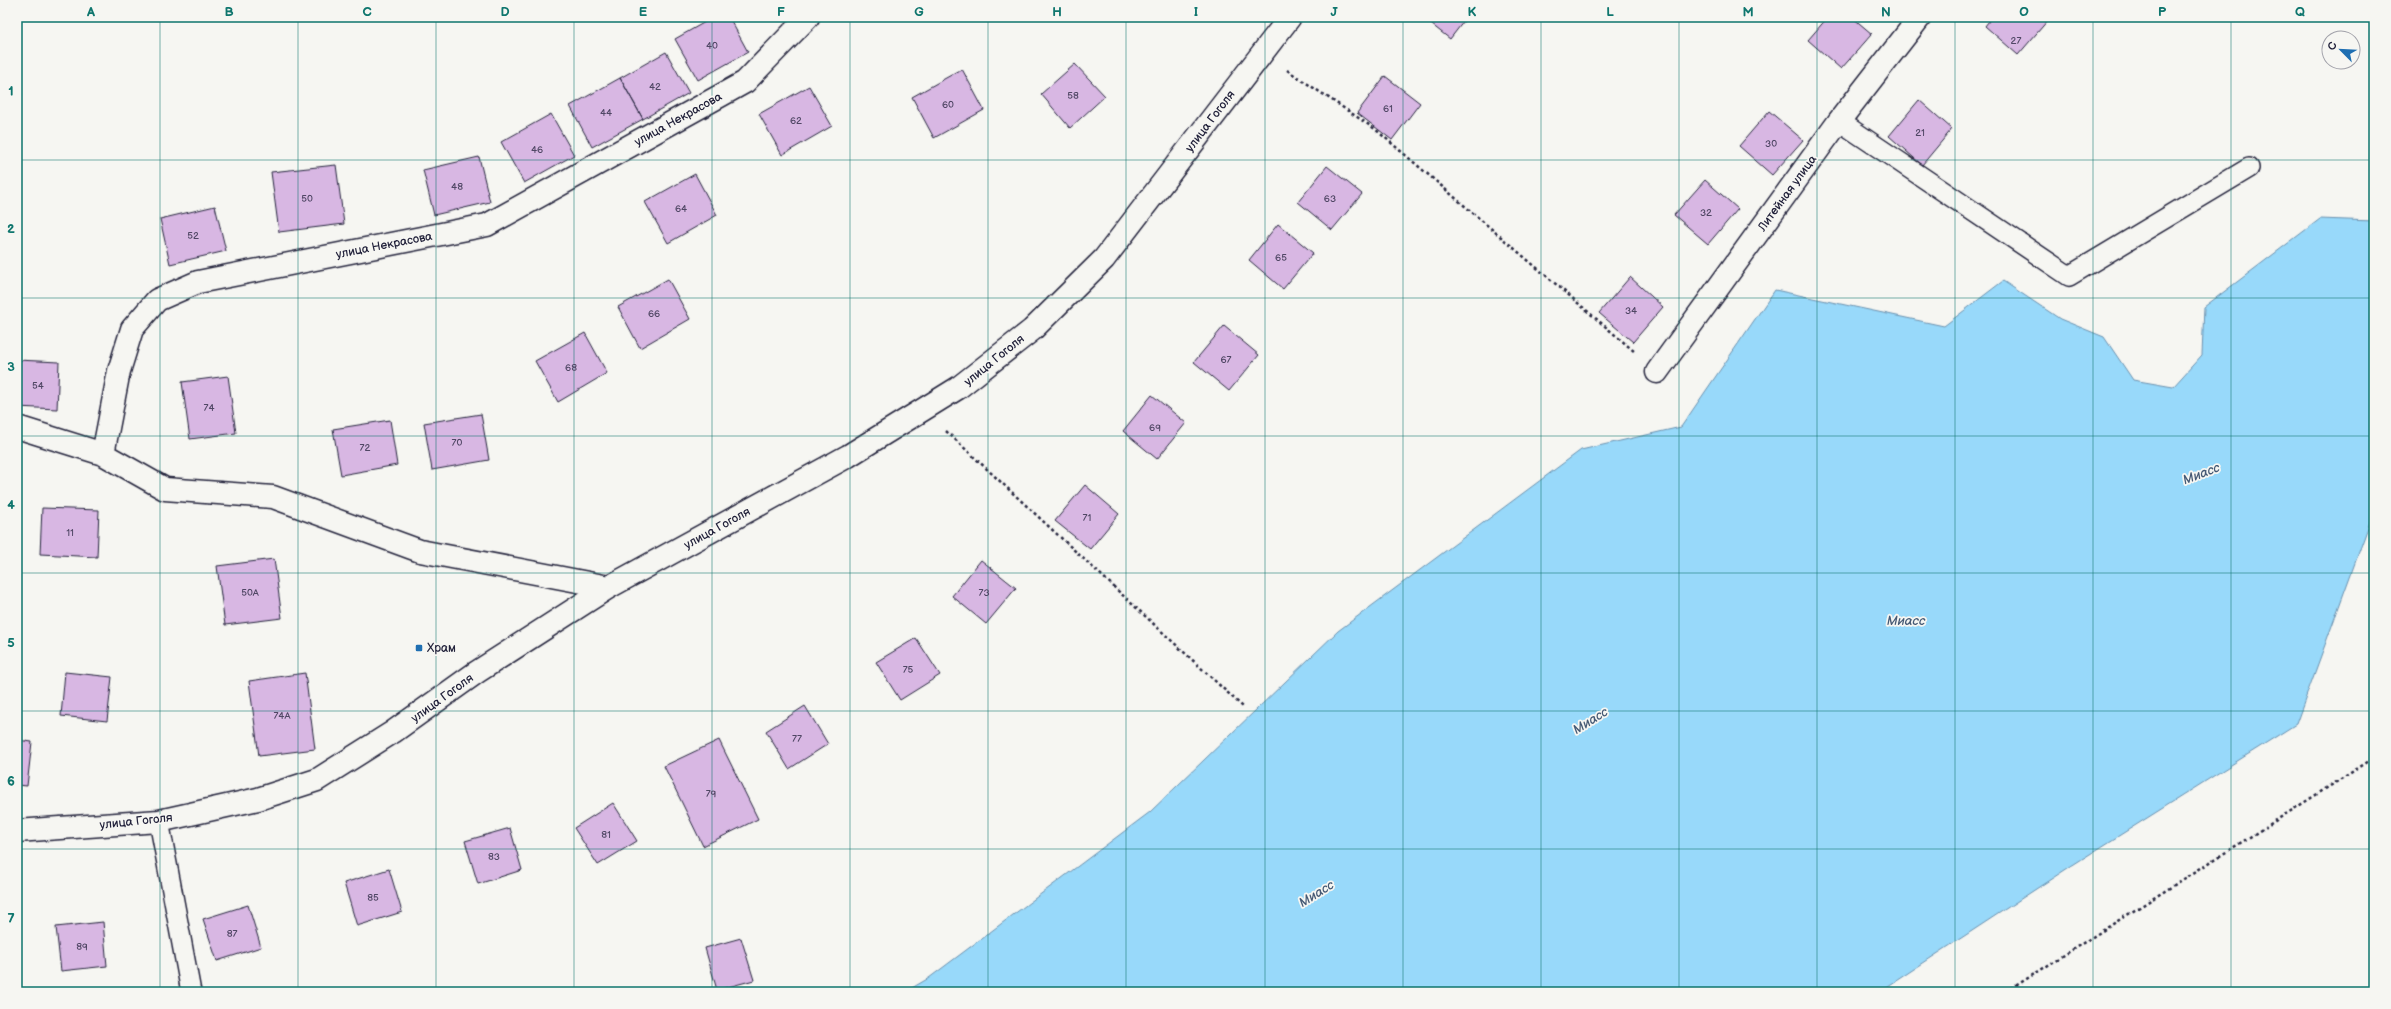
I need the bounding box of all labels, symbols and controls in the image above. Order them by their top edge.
text: A [86,4,95,20]
text: B [224,4,234,20]
text: C [362,4,372,20]
text: D [500,4,510,20]
text: E [639,4,648,20]
text: F [777,4,785,20]
text: G [914,4,924,20]
text: H [1052,4,1062,20]
text: I [1194,4,1198,20]
text: J [1330,4,1338,20]
text: K [1468,4,1477,20]
text: L [1606,4,1614,20]
text: M [1742,4,1754,20]
text: N [1881,4,1891,20]
text: O [2019,4,2029,20]
text: P [2158,4,2167,20]
text: Q [2295,4,2305,20]
north arrow [2321,30,2361,70]
house number: 27 [2011,35,2021,47]
house number: 40 [706,40,718,52]
text: С [2325,40,2340,52]
house number: 42 [649,81,661,93]
text: 1 [8,83,14,99]
street label: улица Гоголя [1182,87,1239,155]
street label: улица Некрасова [632,89,725,150]
house number: 58 [1067,90,1079,102]
house number: 60 [942,99,954,111]
house number: 61 [1383,103,1393,115]
house number: 44 [600,107,612,119]
house number: 62 [790,115,802,127]
house number: 21 [1915,127,1925,139]
house number: 30 [1765,138,1777,150]
house number: 46 [531,144,543,156]
street label: Литейная улица [1754,152,1820,235]
house number: 48 [451,181,463,193]
house number: 50 [301,193,313,205]
house number: 63 [1324,193,1336,205]
house number: 64 [675,203,687,215]
house number: 32 [1700,207,1712,219]
text: 2 [7,221,15,237]
street label: улица Некрасова [335,229,434,262]
house number: 52 [187,230,199,242]
house number: 65 [1275,252,1287,264]
house number: 34 [1625,305,1637,317]
house number: 66 [648,308,660,320]
street label: улица Гоголя [961,331,1028,389]
house number: 67 [1220,354,1232,366]
text: 3 [7,359,15,375]
house number: 68 [565,362,577,374]
house number: 54 [32,380,44,392]
house number: 74 [203,402,215,414]
house number: 69 [1149,422,1161,434]
house number: 70 [452,437,463,449]
house number: 72 [360,442,371,454]
water label: Миасс [2180,459,2223,488]
text: 4 [7,497,15,513]
street label: улица Гоголя [682,504,753,553]
house number: 71 [1083,512,1092,524]
house number: 11 [66,527,74,539]
house number: 50А [241,587,260,599]
house number: 73 [978,587,990,599]
water label: Миасс [1887,613,1926,629]
text: 5 [7,635,15,651]
place label: Храм [427,641,456,656]
marker: Храм [414,643,424,653]
house number: 75 [903,664,914,676]
street label: улица Гоголя [408,671,477,726]
water label: Миасс [1570,704,1612,738]
house number: 74А [273,710,291,722]
house number: 77 [792,733,802,745]
text: 6 [7,773,15,789]
house number: 79 [706,788,717,800]
street label: улица Гоголя [99,810,174,833]
house number: 81 [601,829,611,841]
house number: 83 [488,851,500,863]
water label: Миасс [1296,877,1338,911]
house number: 85 [367,892,379,904]
text: 7 [7,911,15,927]
house number: 87 [227,928,237,940]
house number: 89 [76,941,88,953]

